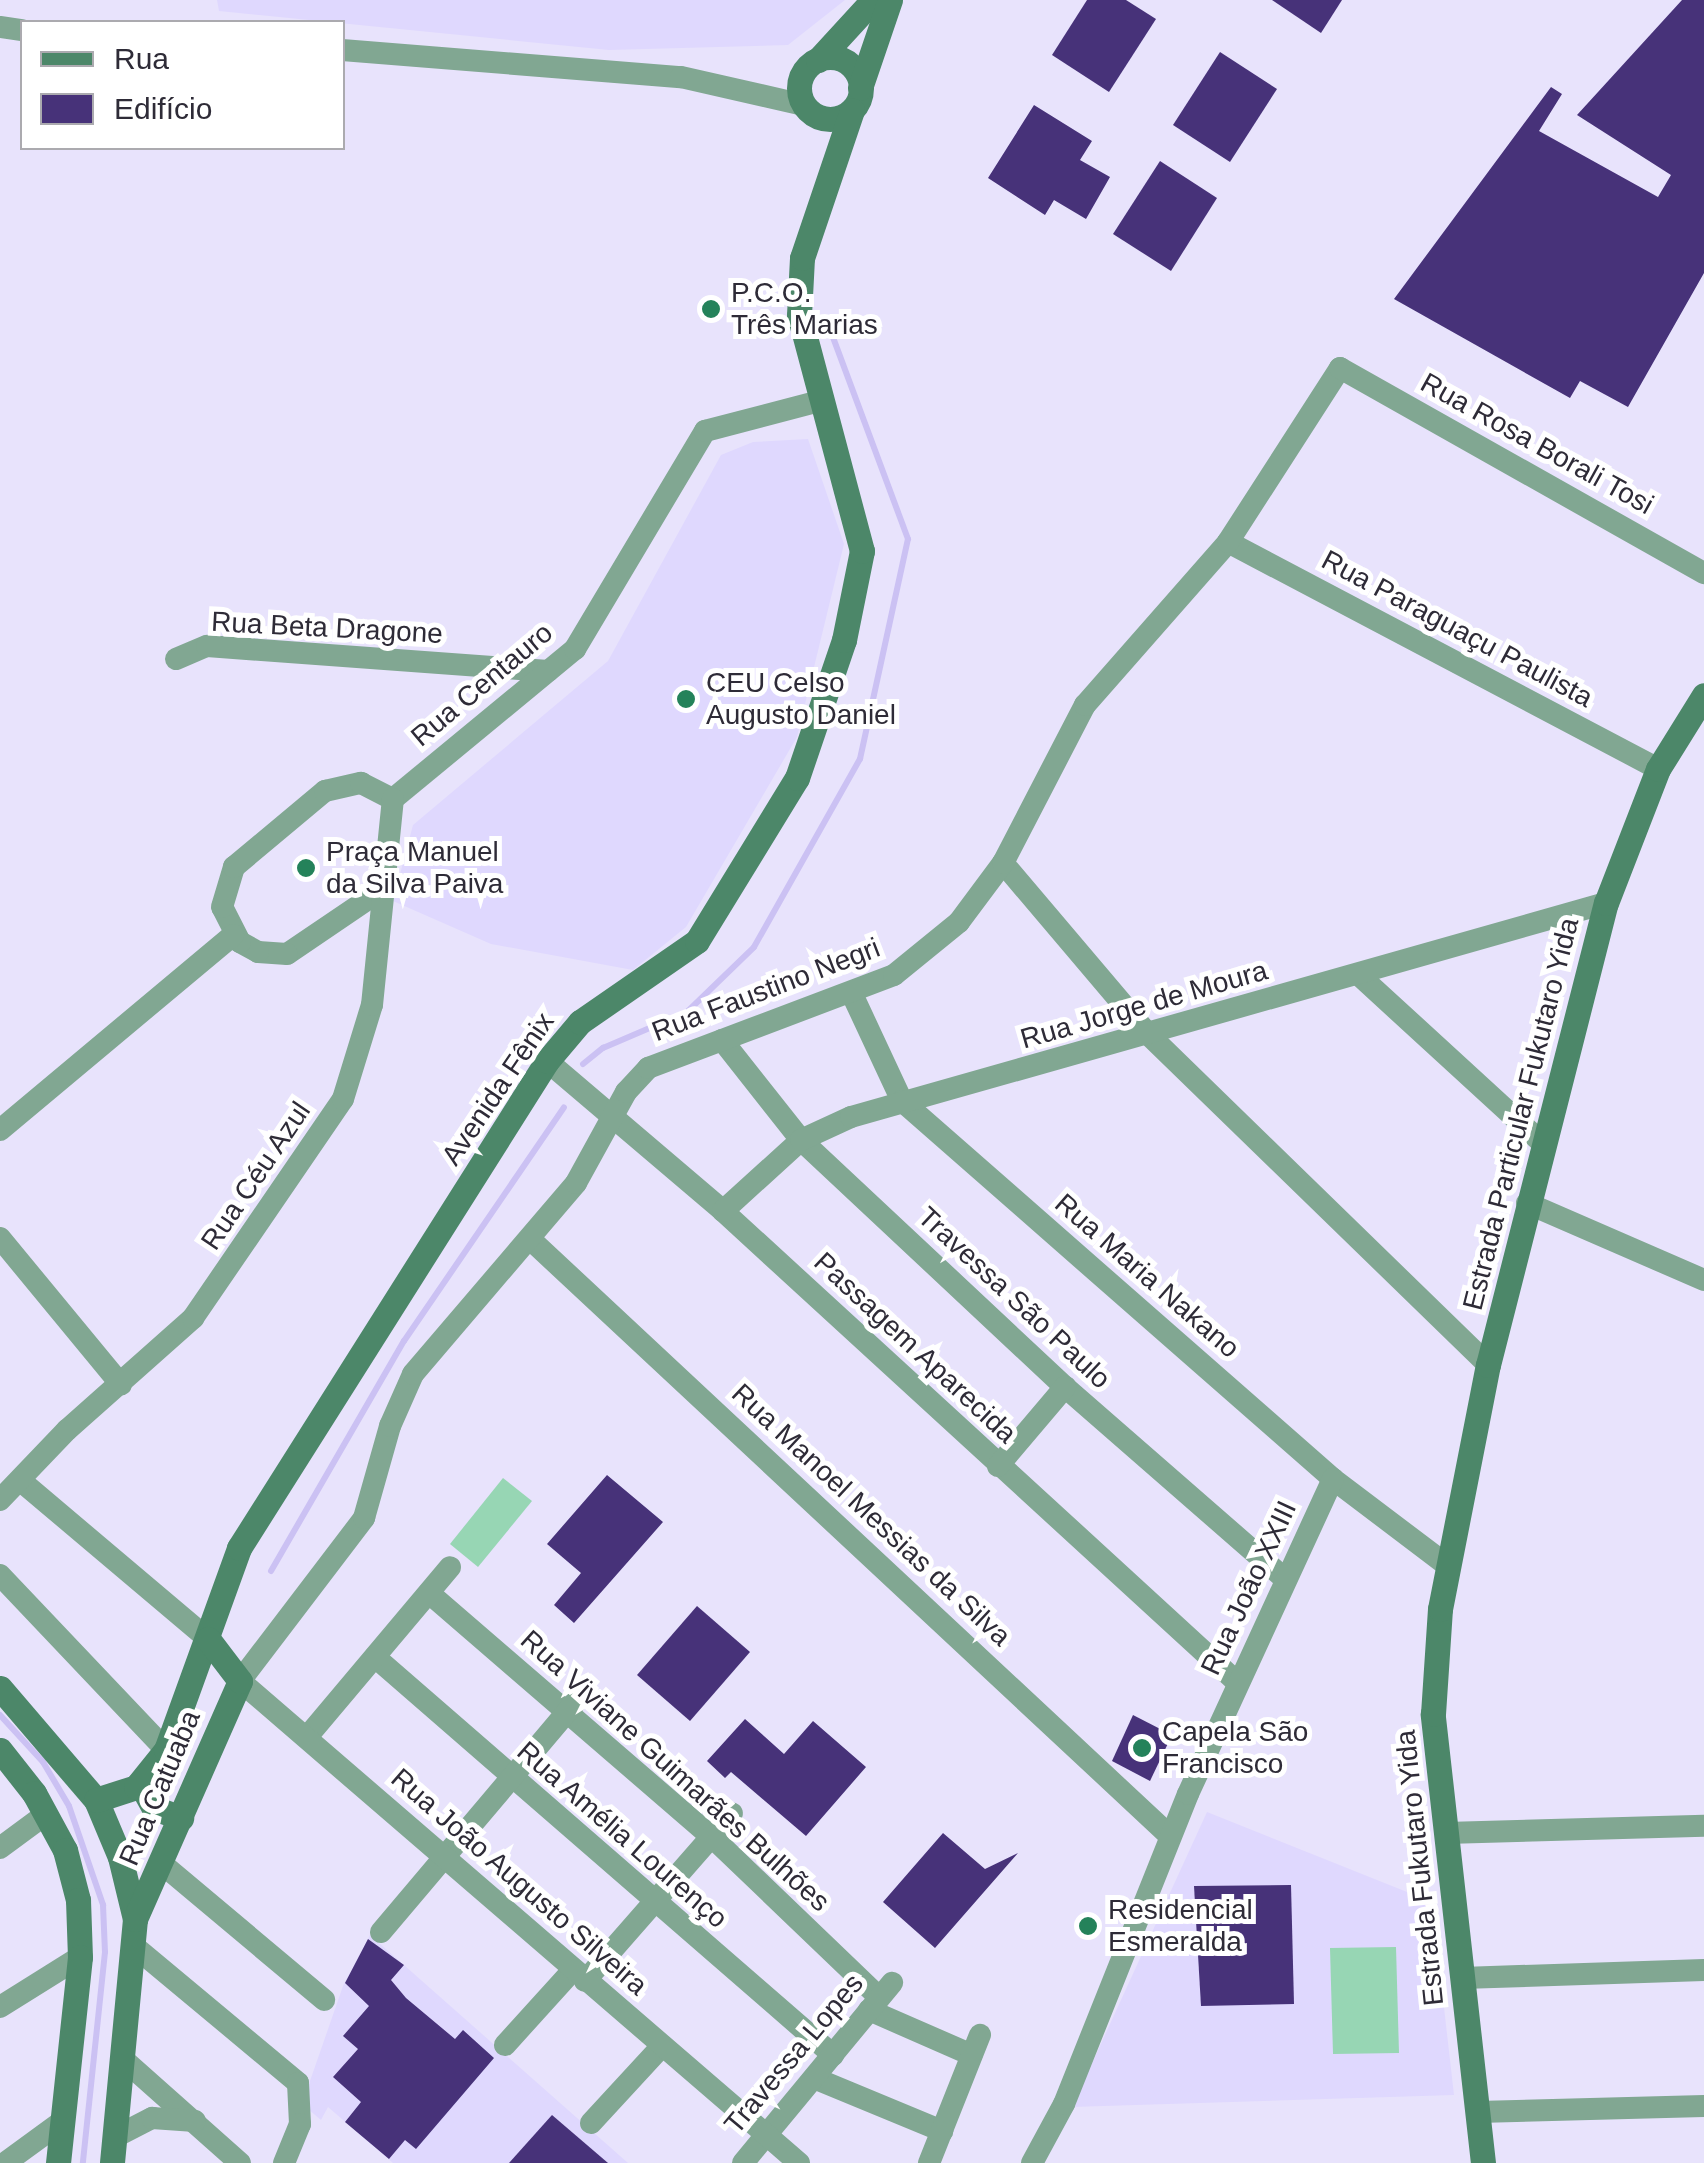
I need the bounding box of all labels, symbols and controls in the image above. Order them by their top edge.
legend [20,20,345,150]
text: Rua [114,42,169,75]
text: Edifício [114,92,212,125]
place label: P.C.O. Três Marias [731,276,878,342]
marker: P.C.O. Três Marias [700,298,722,320]
street label: Rua Rosa Borali Tosi [1415,366,1659,522]
street label: Rua Paraguaçu Paulista [1316,543,1598,715]
street label: Rua Beta Dragone [210,605,444,651]
street label: Rua Centauro [404,616,560,754]
place label: CEU Celso Augusto Daniel [706,666,896,732]
marker: CEU Celso Augusto Daniel [675,688,697,710]
place label: Praça Manuel da Silva Paiva [326,835,503,901]
marker: Praça Manuel da Silva Paiva [295,857,317,879]
street label: Estrada Particular Fukutaro Yida [1456,914,1586,1314]
street label: Rua Faustino Negri [647,931,885,1049]
street label: Rua Jorge de Moura [1017,954,1271,1056]
street label: Avenida Fênix [435,1006,561,1172]
street label: Rua Céu Azul [194,1095,318,1257]
street label: Rua Maria Nakano [1048,1187,1246,1365]
street label: Travessa São Paulo [911,1200,1117,1396]
street label: Passagem Aparecida [806,1245,1024,1451]
street label: Rua Manoel Messias da Silva [725,1377,1017,1653]
street label: Rua João XXIII [1194,1496,1304,1680]
street label: Rua Viviane Guimarães Bulhões [514,1623,836,1919]
street label: Rua Catuaba [112,1705,208,1871]
place label: Capela São Francisco [1162,1715,1308,1781]
street label: Estrada Fukutaro Yida [1389,1728,1451,2008]
street label: Rua Amélia Lourenço [509,1734,735,1936]
marker: Capela São Francisco [1131,1737,1153,1759]
street label: Rua João Augusto Silveira [383,1761,655,2003]
place label: Residencial Esmeralda [1108,1893,1253,1959]
marker: Residencial Esmeralda [1077,1915,1099,1937]
street label: Travessa Lopes [717,1967,871,2141]

